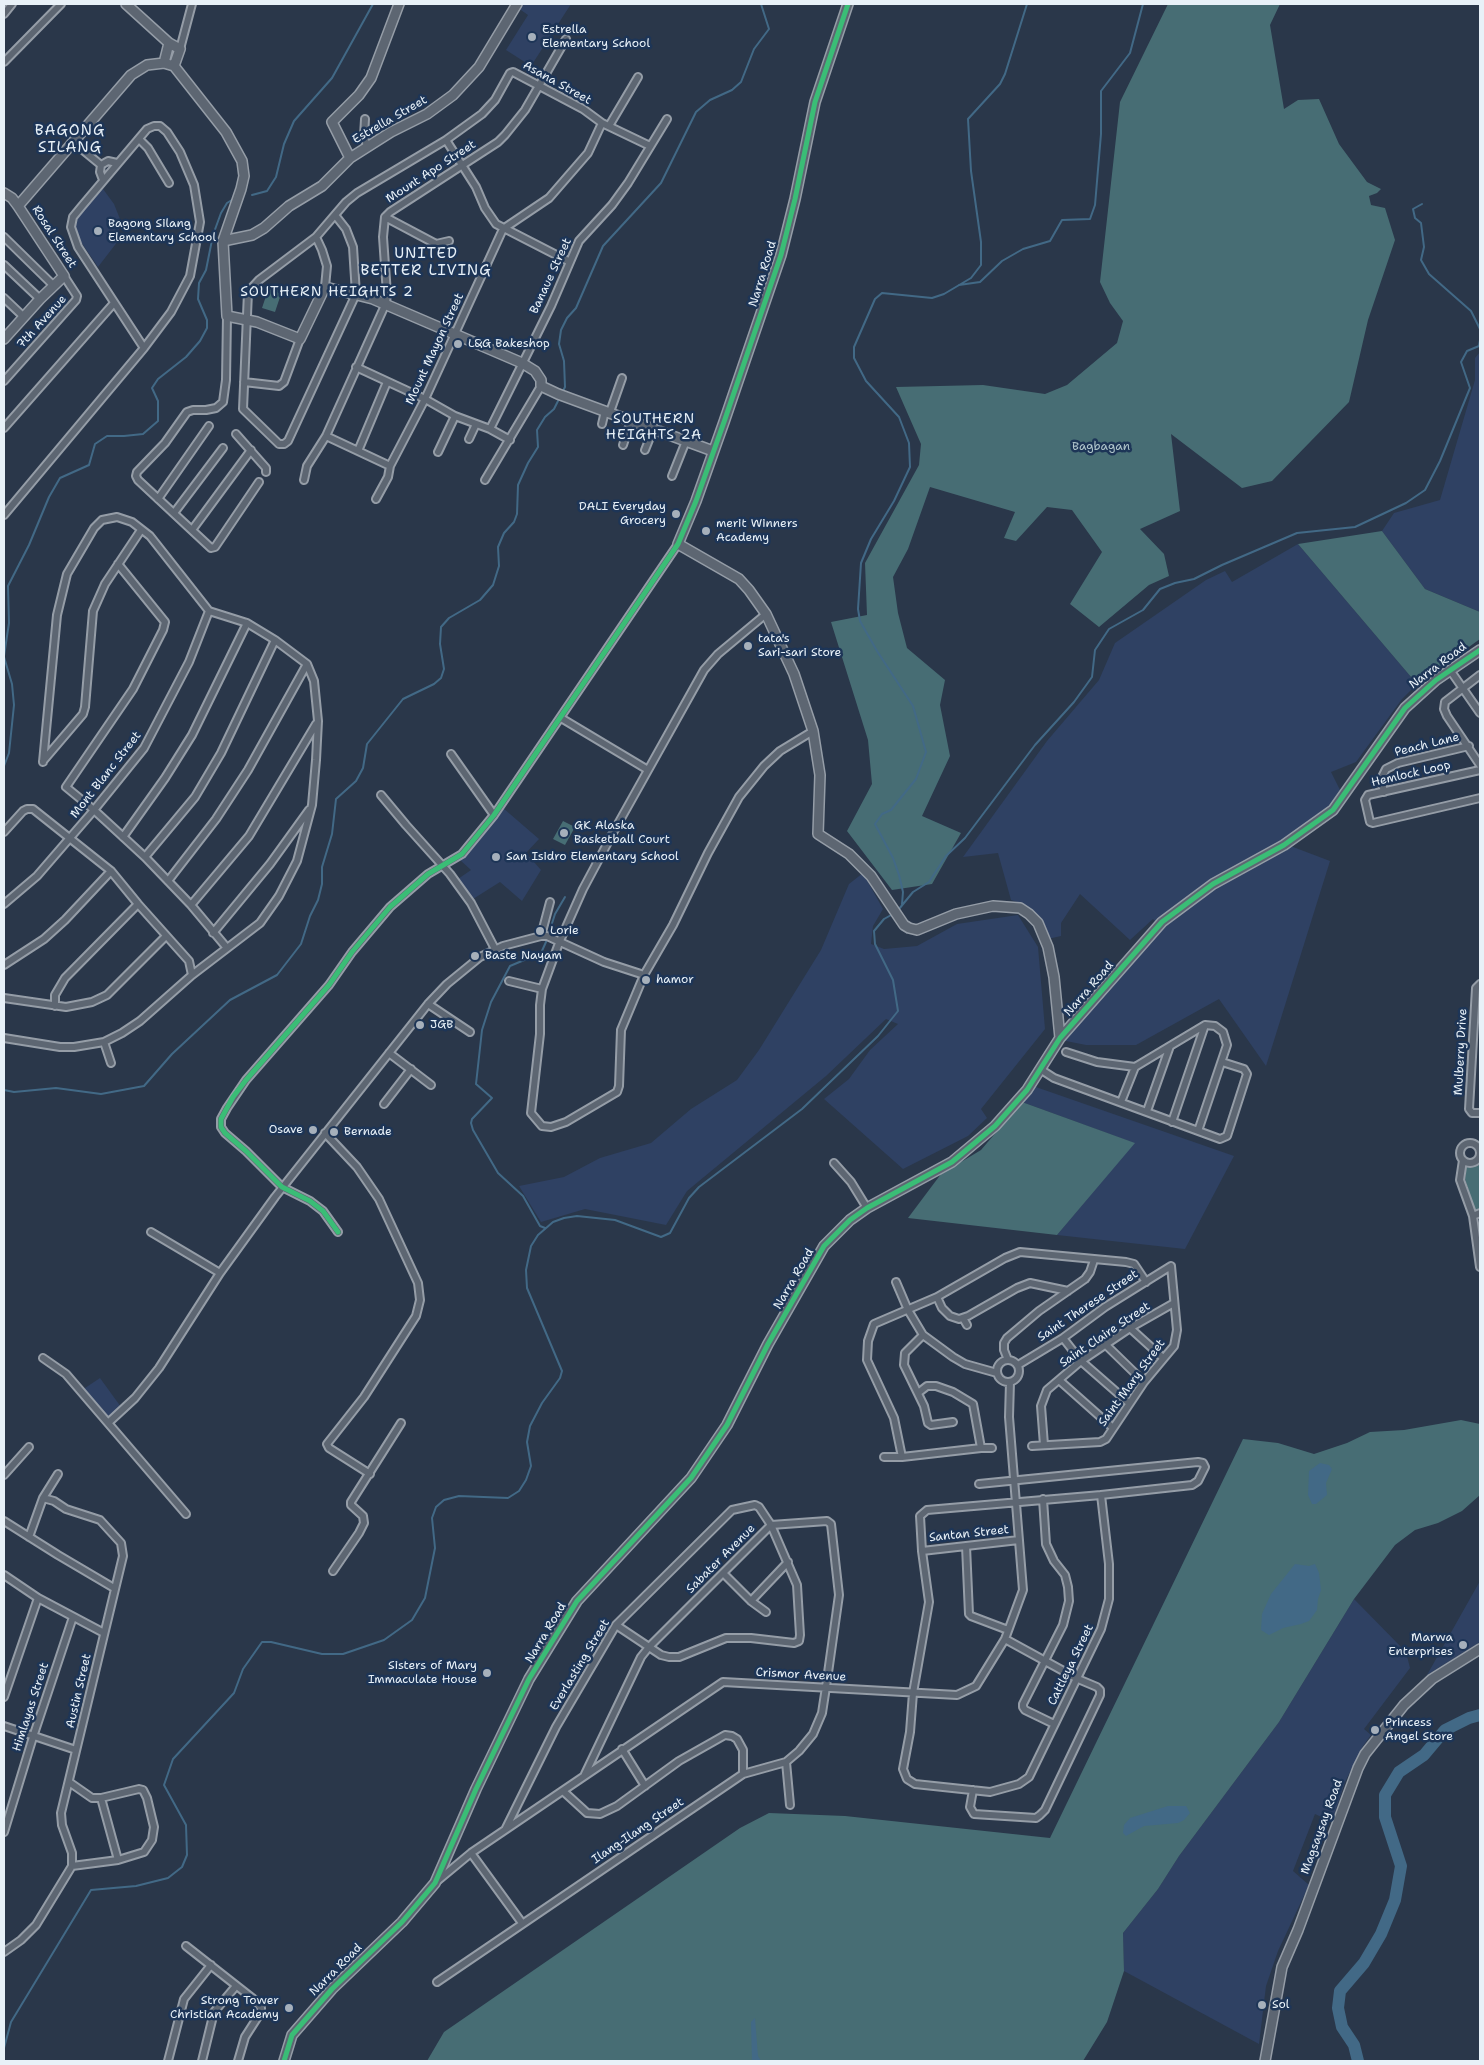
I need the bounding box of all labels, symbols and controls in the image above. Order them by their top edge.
place label: Estrella Elementary School [542,23,650,51]
marker: Estrella Elementary School [526,31,538,43]
street label: Asana Street [520,58,594,108]
street label: Estrella Street [350,93,430,147]
district label: BAGONG SILANG [34,122,106,157]
street label: Mount Apo Street [383,138,479,206]
street label: Rosal Street [29,203,79,271]
place label: Bagong Silang Elementary School [108,217,216,245]
marker: Bagong Silang Elementary School [92,225,104,237]
street label: Banaue Street [527,236,575,316]
street label: Narra Road [746,239,780,309]
district label: UNITED BETTER LIVING [359,245,493,280]
district label: SOUTHERN HEIGHTS 2 [238,284,416,300]
street label: Mount Mayon Street [403,291,467,407]
street label: 7th Avenue [14,292,70,352]
place label: L&G Bakeshop [468,337,550,351]
marker: L&G Bakeshop [452,338,464,350]
district label: SOUTHERN HEIGHTS 2A [605,411,703,444]
park label: Bagbagan [1072,440,1130,454]
place label: DALI Everyday Grocery [579,500,666,528]
marker: DALI Everyday Grocery [670,508,682,520]
place label: merit Winners Academy [716,517,798,545]
marker: merit Winners Academy [700,525,712,537]
place label: tata's Sari-sari Store [758,632,841,660]
marker: tata's Sari-sari Store [742,640,754,652]
street label: Narra Road [1406,640,1470,692]
street label: Mont Blanc Street [68,729,144,821]
street label: Peach Lane [1393,730,1461,760]
street label: Hemlock Loop [1370,758,1452,790]
place label: GK Alaska Basketball Court [574,819,670,847]
marker: GK Alaska Basketball Court [558,827,570,839]
place label: San Isidro Elementary School [506,850,679,864]
marker: San Isidro Elementary School [490,851,502,863]
place label: Lorie [550,924,579,938]
marker: Lorie [534,925,546,937]
place label: Baste Nayam [485,949,562,963]
marker: Baste Nayam [469,950,481,962]
street label: Narra Road [1061,959,1117,1019]
place label: hamor [656,973,694,987]
marker: hamor [640,974,652,986]
street label: Mulberry Drive [1452,1008,1470,1096]
place label: JGB [430,1018,453,1032]
marker: JGB [414,1019,426,1031]
place label: Osave [269,1123,303,1137]
marker: Osave [307,1124,319,1136]
place label: Bernade [344,1125,392,1139]
marker: Bernade [328,1126,340,1138]
street label: Narra Road [771,1246,817,1312]
street label: Saint Therese Street [1035,1267,1141,1345]
street label: Saint Claire Street [1057,1299,1153,1371]
street label: Saint Mary Street [1096,1337,1168,1429]
street label: Sabater Avenue [683,1521,759,1597]
street label: Santan Street [928,1523,1010,1545]
street label: Narra Road [522,1600,570,1666]
street label: Everlasting Street [547,1617,613,1713]
street label: Cattleya Street [1045,1622,1097,1708]
place label: Marwa Enterprises [1388,1631,1453,1659]
marker: Marwa Enterprises [1457,1639,1469,1651]
street label: Austin Street [63,1652,95,1730]
place label: Sisters of Mary Immaculate House [368,1659,477,1687]
street label: Himlayas Street [10,1661,52,1753]
street label: Crismor Avenue [755,1665,847,1685]
marker: Sisters of Mary Immaculate House [481,1667,493,1679]
place label: Princess Angel Store [1385,1716,1453,1744]
marker: Princess Angel Store [1369,1724,1381,1736]
street label: Magsaysay Road [1298,1778,1346,1876]
street label: Ilang-Ilang Street [589,1795,687,1867]
street label: Narra Road [307,1941,365,1999]
place label: Strong Tower Christian Academy [170,1994,279,2022]
place label: Sol [1272,1998,1289,2012]
marker: Sol [1256,1999,1268,2011]
marker: Strong Tower Christian Academy [283,2002,295,2014]

